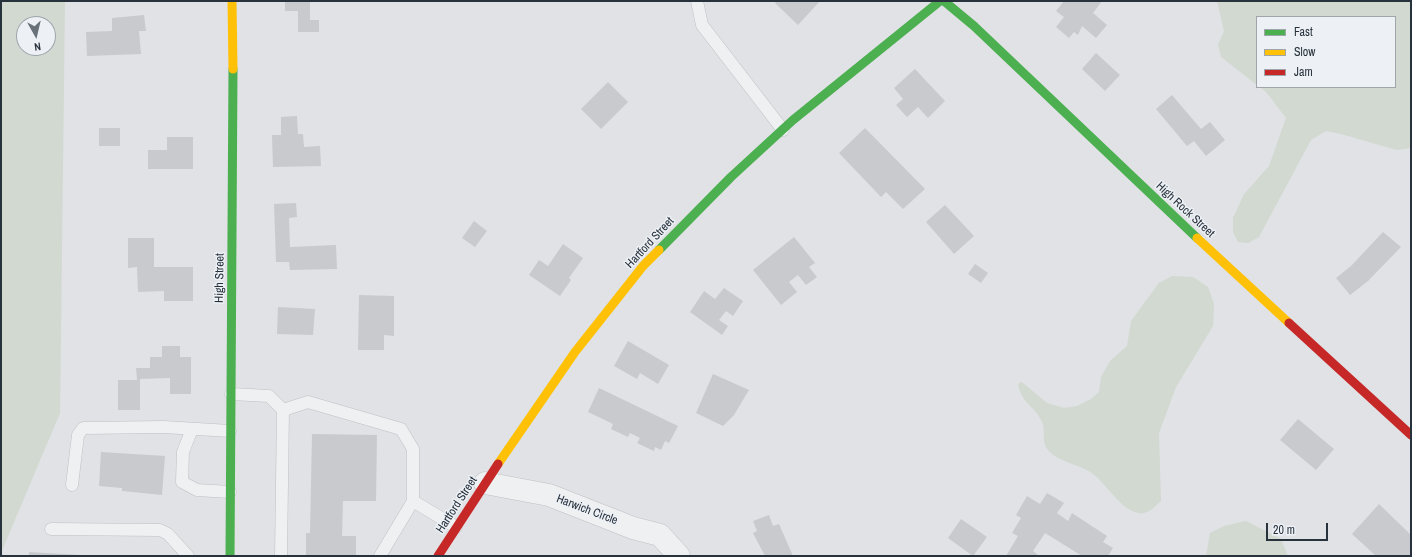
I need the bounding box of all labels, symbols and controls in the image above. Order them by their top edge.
north arrow [16,16,56,56]
legend [1256,16,1396,88]
text: Fast [1294,24,1313,40]
text: N [33,40,42,54]
text: Slow [1294,44,1315,60]
text: Jam [1294,64,1313,80]
street label: High Rock Street [1153,179,1217,241]
street label: Hartford Street [623,214,677,272]
street label: High Street [212,253,228,303]
street label: Hartford Street [433,474,481,536]
street label: Harwich Circle [554,492,620,528]
scale bar [1268,515,1330,541]
text: 20 m [1273,522,1295,538]

